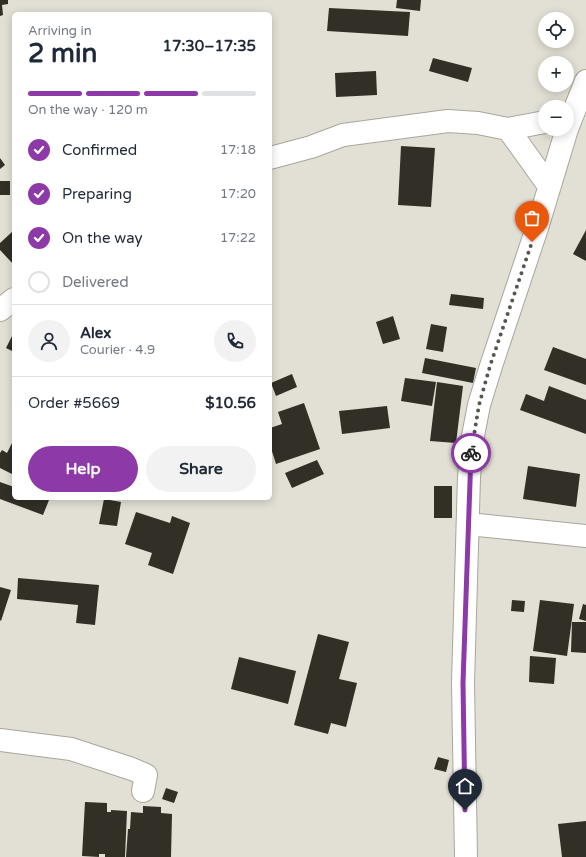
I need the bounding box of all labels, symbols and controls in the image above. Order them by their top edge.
map controls [538,12,574,136]
button: locate [538,12,574,48]
text: Arriving in [28,23,92,39]
text: 17:30–17:35 [163,37,256,55]
text: 2 min [28,38,97,69]
button: + [538,56,574,92]
button: − [538,100,574,136]
text: On the way · 120 m [28,102,148,118]
icon: check [28,139,50,161]
text: Confirmed [62,141,137,159]
text: 17:18 [220,142,256,158]
icon: check [28,183,50,205]
text: Preparing [62,185,132,203]
text: 17:20 [220,186,256,202]
pin [515,201,549,242]
icon: bag [521,207,543,229]
icon: check [28,227,50,249]
text: On the way [62,229,142,247]
text: 17:22 [220,230,256,246]
text: Delivered [62,273,129,291]
button: person [28,320,70,362]
button: phone [214,320,256,362]
text: Alex [80,324,111,342]
text: Courier · 4.9 [80,342,155,358]
text: Order #5669 [28,394,120,412]
text: $10.56 [205,394,256,412]
courier [451,433,491,473]
icon: bike [460,442,482,464]
button: Help [28,446,138,492]
button: Share [146,446,256,492]
pin [448,769,482,810]
icon: home [454,775,476,797]

